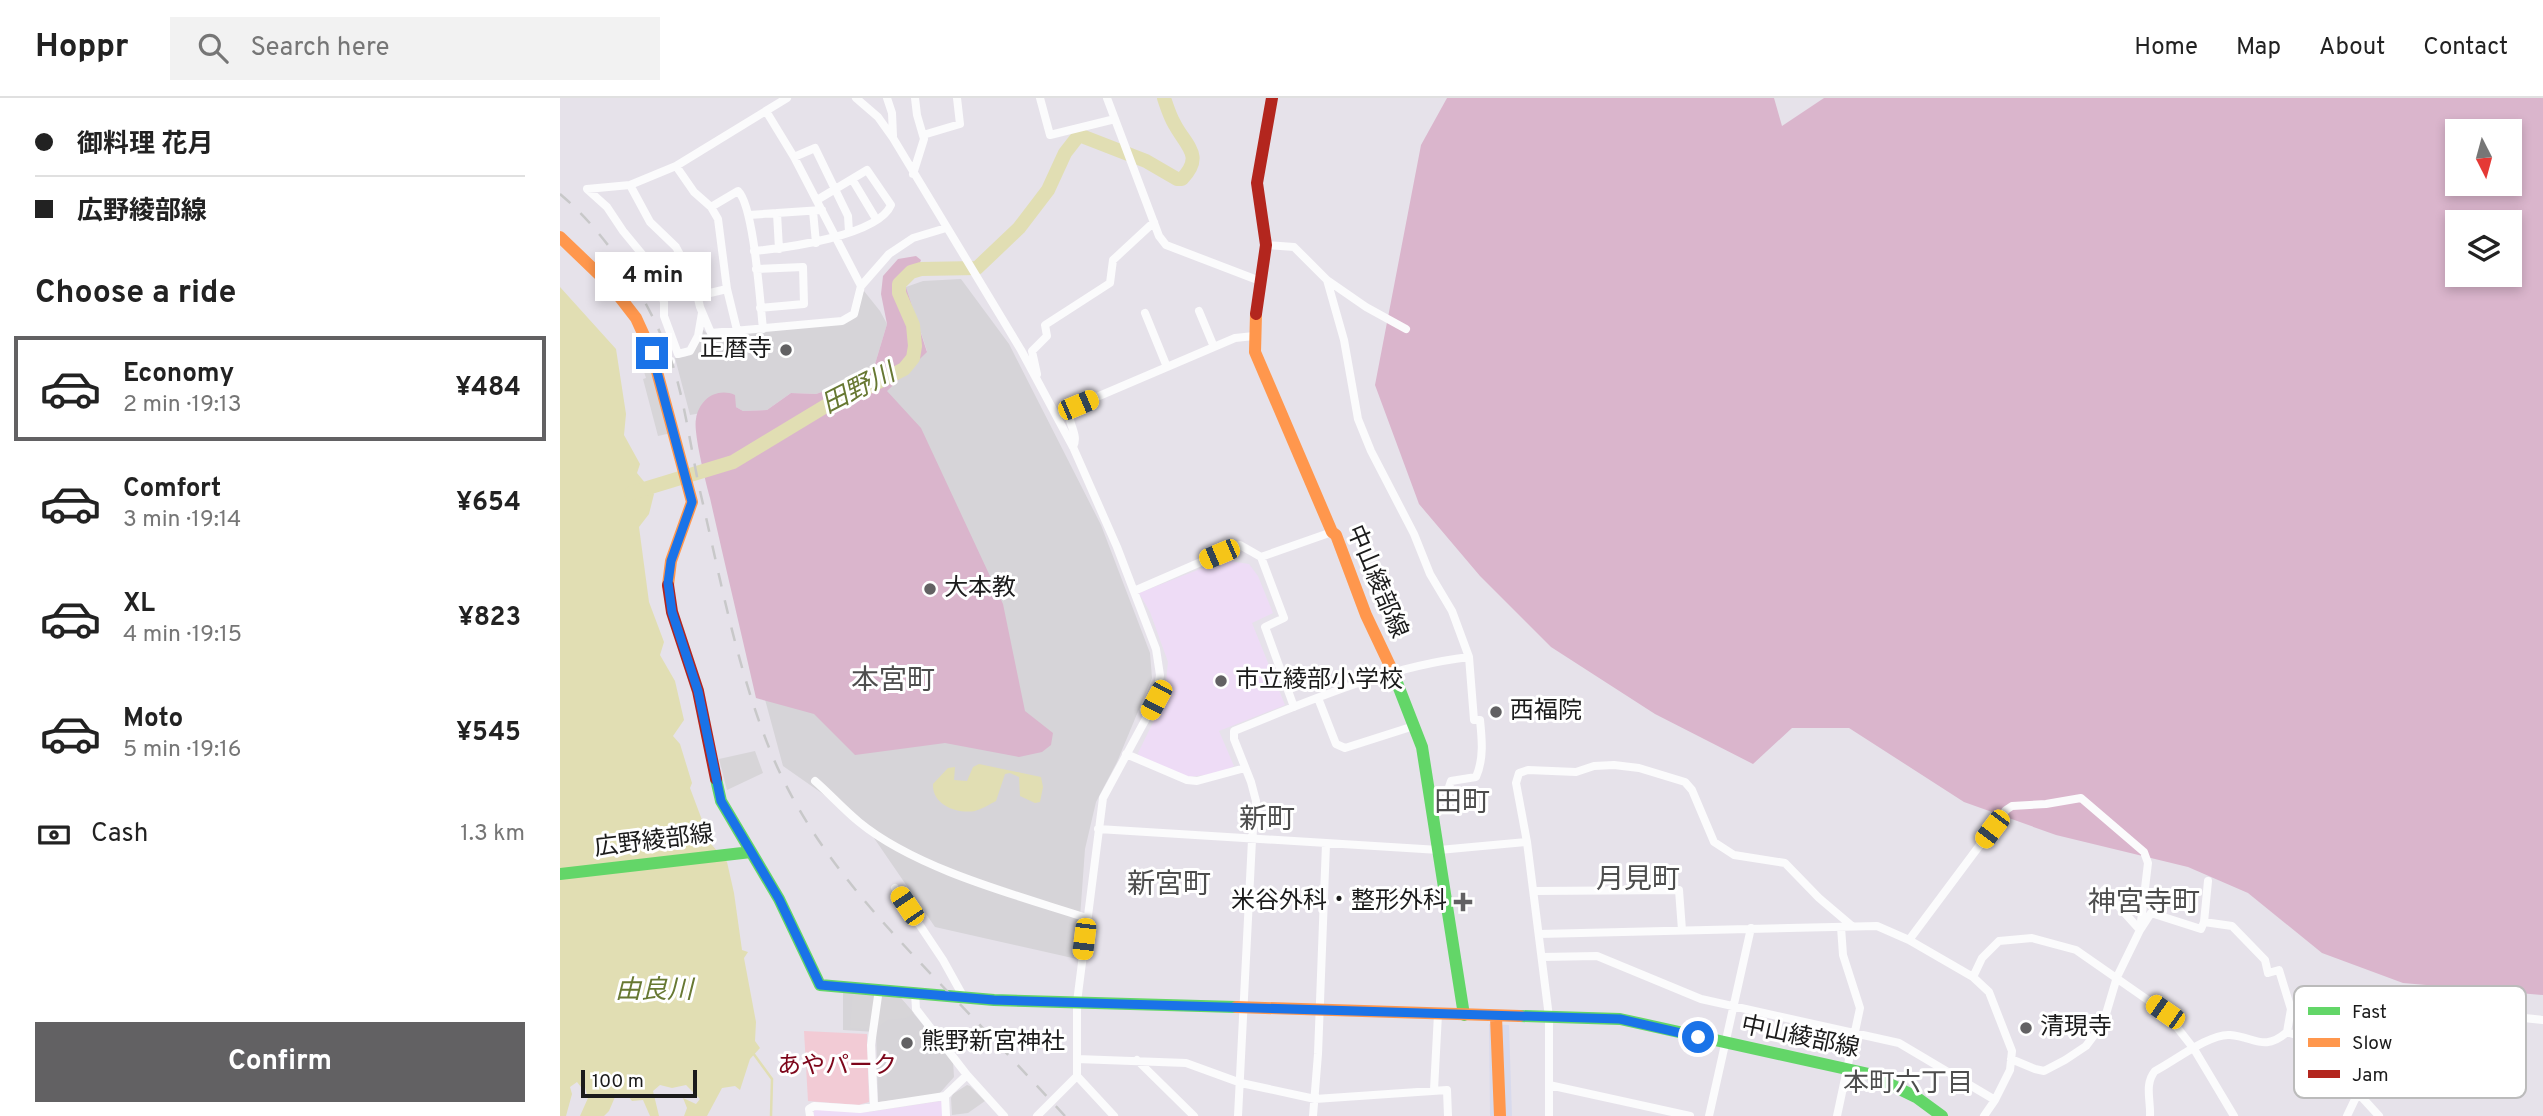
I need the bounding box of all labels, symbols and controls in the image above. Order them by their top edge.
search box [170,17,660,80]
text: Hoppr [35,27,128,69]
icon: search [194,29,232,67]
text: Search here [250,32,389,65]
text: Home [2134,33,2198,63]
text: Map [2236,33,2281,63]
text: About [2319,33,2385,63]
text: Contact [2423,33,2508,63]
north arrow [2445,119,2522,196]
map controls [2445,119,2522,287]
text: 御料理 花月 [77,129,214,162]
text: 広野綾部線 [77,196,207,229]
button: layers [2445,210,2522,287]
callout: 4 min [594,252,710,300]
text: 4 min [623,262,683,291]
text: Choose a ride [35,274,236,314]
place label: 正暦寺 [700,335,772,365]
route end [636,337,668,369]
marker: 正暦寺 [778,342,794,358]
water label: 田野川 [817,356,904,422]
icon: car [39,357,102,420]
text: Economy [123,358,234,391]
text: ¥484 [455,372,521,405]
car [1055,387,1102,423]
text: 2 min · 19:13 [123,391,241,420]
icon: car [39,472,102,535]
text: Comfort [123,473,221,506]
text: ¥654 [456,487,521,520]
text: 3 min · 19:14 [123,506,241,535]
street label: 中山綾部線 [1339,521,1413,643]
car [1196,536,1243,572]
place label: 大本教 [944,574,1016,604]
marker: 大本教 [922,581,938,597]
icon: car [39,587,102,650]
text: XL [123,588,155,621]
text: ¥823 [458,602,521,635]
text: 4 min · 19:15 [123,621,242,650]
district label: 本宮町 [851,664,935,700]
place label: 市立綾部小学校 [1235,666,1403,696]
marker: 市立綾部小学校 [1213,673,1229,689]
car [1137,677,1176,723]
place label: 西福院 [1510,697,1582,727]
icon: car [39,702,102,765]
text: Moto [123,703,183,736]
marker: 西福院 [1488,704,1504,720]
text: ¥545 [456,717,521,750]
text: 5 min · 19:16 [123,736,242,765]
district label: 田町 [1434,786,1490,822]
district label: 新町 [1239,803,1295,839]
car [1971,806,2014,852]
icon: cash [35,816,73,854]
text: Cash [91,818,148,851]
text: 1.3 km [460,820,525,849]
street label: 広野綾部線 [593,820,715,864]
district label: 月見町 [1596,863,1680,899]
district label: 新宮町 [1127,868,1211,904]
car [887,883,928,929]
district label: 神宮寺町 [2088,886,2200,922]
place label: 米谷外科・整形外科 [1231,887,1447,917]
marker: 米谷外科・整形外科 [1453,892,1473,912]
car [1072,917,1097,961]
water label: 由良川 [615,975,696,1008]
legend [2294,986,2526,1098]
car [2142,991,2189,1033]
text: Fast [2352,1001,2387,1025]
street label: 中山綾部線 [1738,1011,1862,1065]
place label: 清現寺 [2040,1013,2112,1043]
marker: 清現寺 [2018,1020,2034,1036]
route start [1682,1021,1714,1053]
button: Confirm [35,1022,525,1102]
place label: 熊野新宮神社 [921,1028,1065,1058]
text: Slow [2352,1032,2392,1056]
marker: 熊野新宮神社 [899,1035,915,1051]
park label: あやパーク [777,1052,897,1082]
text: Jam [2352,1064,2389,1088]
scale bar [581,1067,696,1099]
district label: 本町六丁目 [1843,1068,1973,1101]
text: 100 m [592,1070,644,1094]

